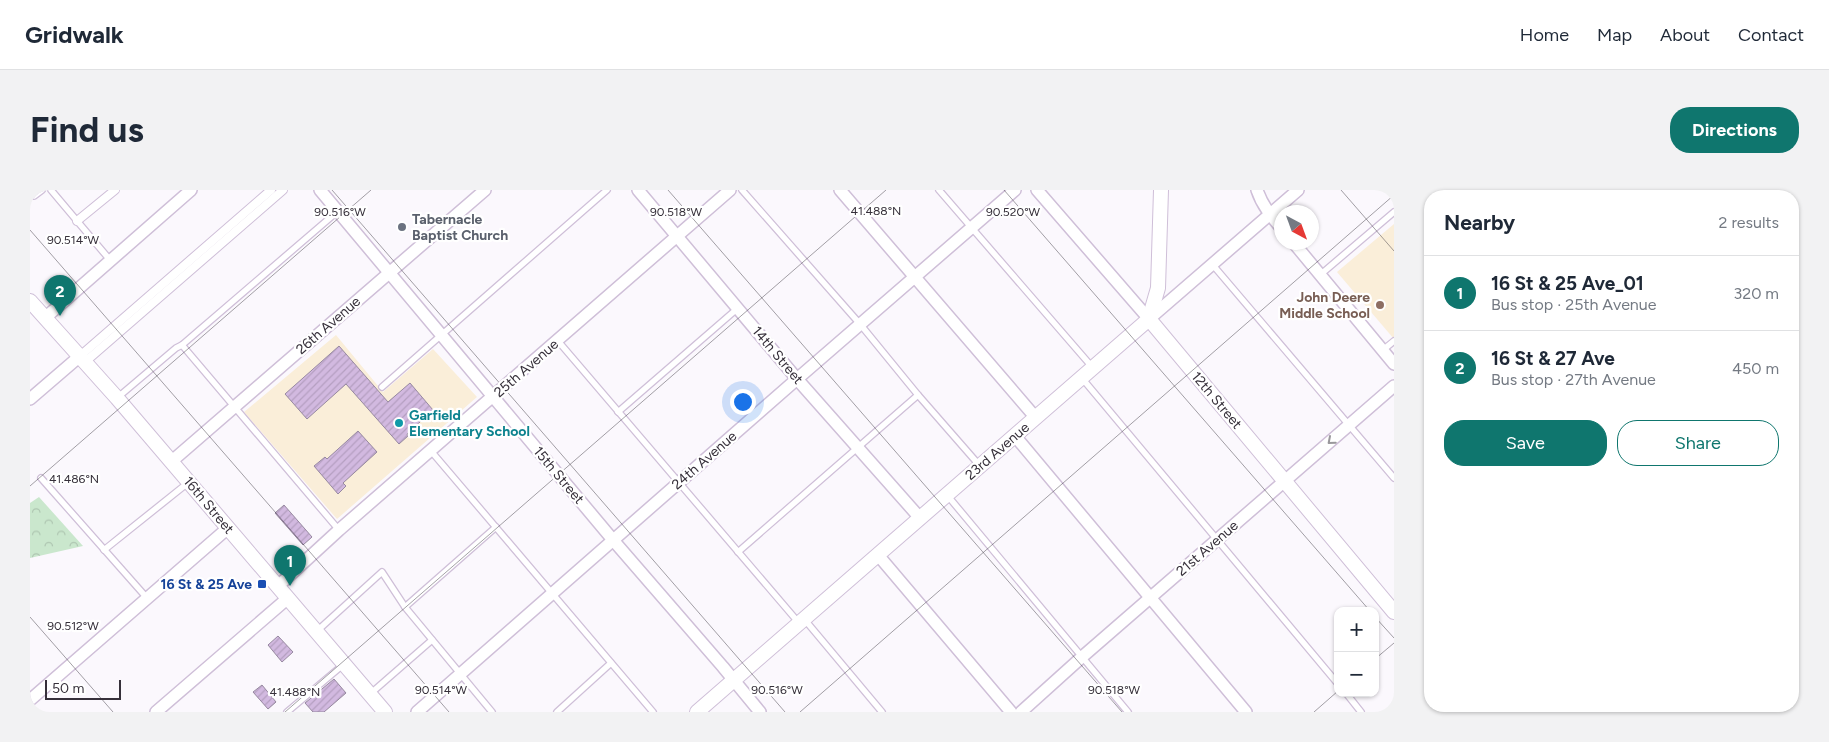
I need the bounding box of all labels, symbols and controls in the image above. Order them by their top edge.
text: Gridwalk [25,20,124,49]
text: Home [1520,24,1569,46]
text: Map [1597,24,1632,46]
text: About [1660,24,1710,46]
text: Contact [1738,24,1804,46]
button: Directions [1670,107,1799,153]
text: Find us [30,109,144,151]
text: 41.488°N [851,204,901,218]
text: 90.516°W [314,205,366,219]
text: 90.518°W [650,205,703,219]
text: 90.520°W [986,205,1041,219]
north arrow [1274,205,1319,250]
text: Nearby [1444,210,1515,235]
place label: Tabernacle Baptist Church [412,211,508,244]
text: 2 results [1719,213,1779,232]
marker: Tabernacle Baptist Church [396,221,408,233]
text: 90.514°W [47,233,100,247]
text: 16 St & 25 Ave_01 [1491,272,1644,295]
pin: 2 [44,275,76,316]
text: 1 [1457,284,1463,303]
text: 320 m [1734,284,1779,303]
place label: John Deere Middle School [1279,289,1370,322]
street label: 26th Avenue [293,293,364,358]
text: Bus stop · 25th Avenue [1491,295,1656,314]
marker: John Deere Middle School [1374,299,1386,311]
street label: 14th Street [749,323,807,388]
street label: 25th Avenue [491,336,562,401]
text: 16 St & 27 Ave [1491,347,1615,370]
text: 2 [1455,359,1465,378]
text: 450 m [1732,359,1779,378]
street label: 12th Street [1188,368,1245,432]
text: Bus stop · 27th Avenue [1491,370,1656,389]
your location [730,389,756,415]
place label: Garfield Elementary School [409,407,530,440]
marker: Garfield Elementary School [393,417,405,429]
street label: 23rd Avenue [962,419,1033,484]
button: Save [1444,420,1607,466]
button: Share [1617,420,1779,466]
street label: 24th Avenue [668,427,741,493]
one-way arrow [1327,436,1336,445]
street label: 15th Street [530,443,587,507]
text: 41.486°N [49,472,99,486]
street label: 16th Street [180,473,237,537]
street label: 21st Avenue [1173,517,1242,580]
pin: 1 [274,545,306,586]
place label: 16 St & 25 Ave [160,576,252,593]
marker: 16 St & 25 Ave [256,578,268,590]
map controls [1334,607,1379,697]
button: + [1334,607,1379,652]
text: 90.512°W [47,619,99,633]
button: − [1334,652,1379,697]
scale bar [45,677,121,700]
text: 50 m [52,680,84,697]
text: 90.514°W [415,683,468,697]
text: 90.516°W [751,683,803,697]
text: 90.518°W [1088,683,1141,697]
text: 41.488°N [270,685,320,699]

